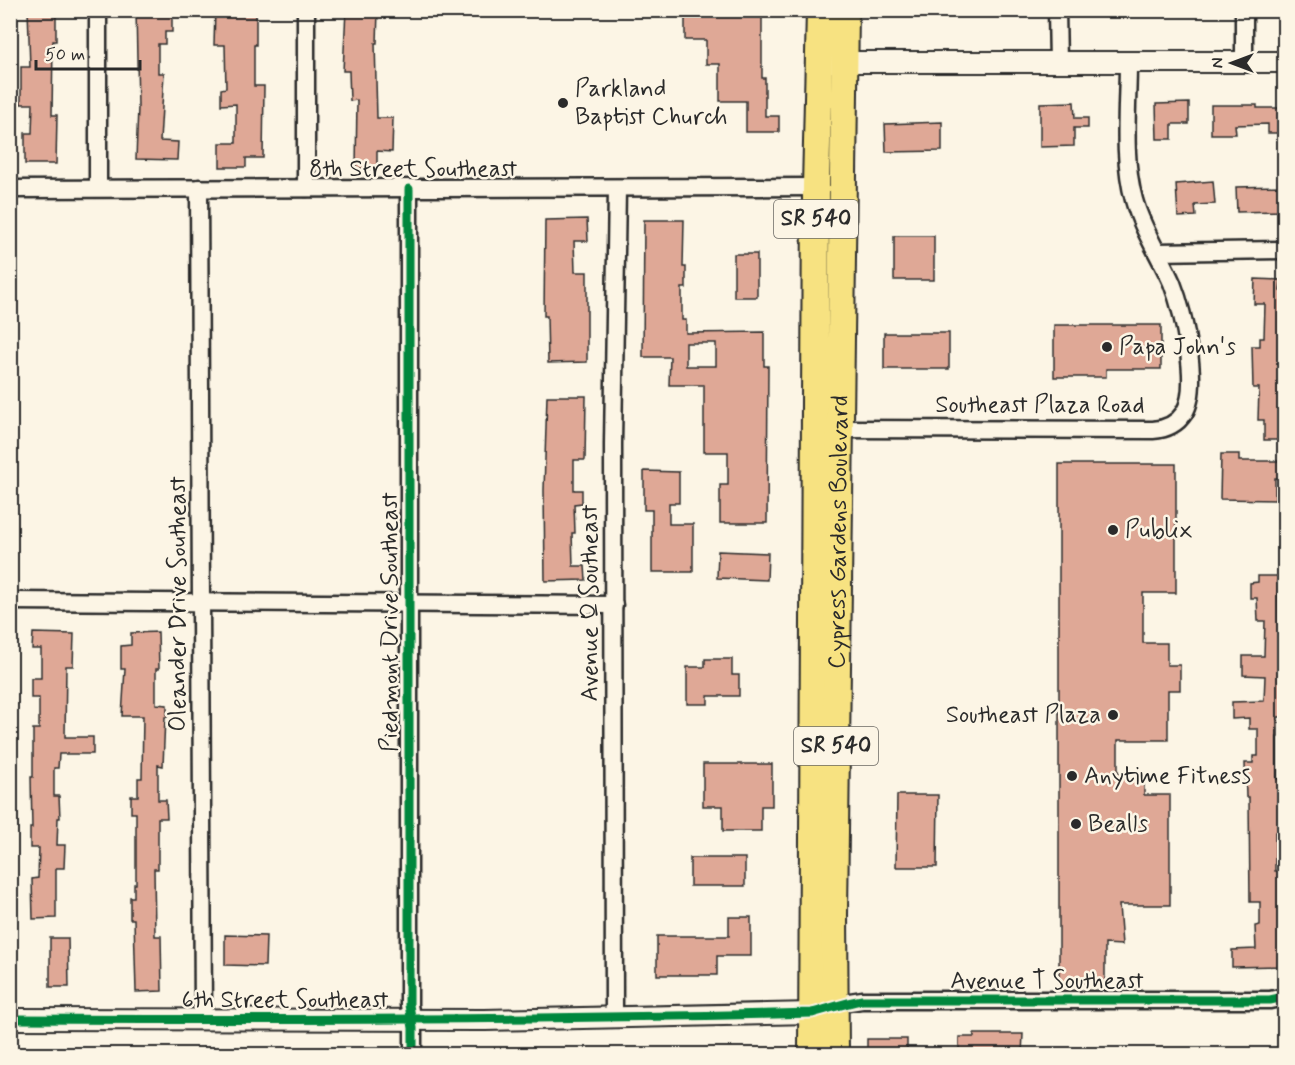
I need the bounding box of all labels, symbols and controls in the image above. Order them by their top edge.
scale bar [36,33,140,71]
north arrow [1202,33,1262,93]
text: 50 m [45,43,85,67]
text: N [1208,58,1229,68]
place label: Parkland Baptist Church [575,74,728,133]
marker: Parkland Baptist Church [556,96,570,110]
street label: 8th Street Southeast [309,154,517,185]
road number: SR 540 [774,200,858,238]
place label: Papa John's [1119,332,1236,363]
marker: Papa John's [1100,340,1114,354]
street label: Southeast Plaza Road [935,390,1145,421]
street label: Cypress Gardens Boulevard [821,395,856,669]
street label: Oleander Drive Southeast [163,476,194,732]
street label: Piedmont Drive Southeast [375,492,406,752]
street label: Avenue Q Southeast [575,504,606,702]
place label: Publix [1125,515,1193,546]
marker: Publix [1106,523,1120,537]
place label: Southeast Plaza [946,700,1101,731]
marker: Southeast Plaza [1106,708,1120,722]
road number: SR 540 [794,727,878,765]
place label: Anytime Fitness [1084,761,1251,792]
marker: Anytime Fitness [1065,769,1079,783]
place label: Bealls [1088,809,1148,840]
marker: Bealls [1069,817,1083,831]
street label: Avenue T Southeast [950,966,1144,997]
street label: 6th Street Southeast [182,985,389,1016]

